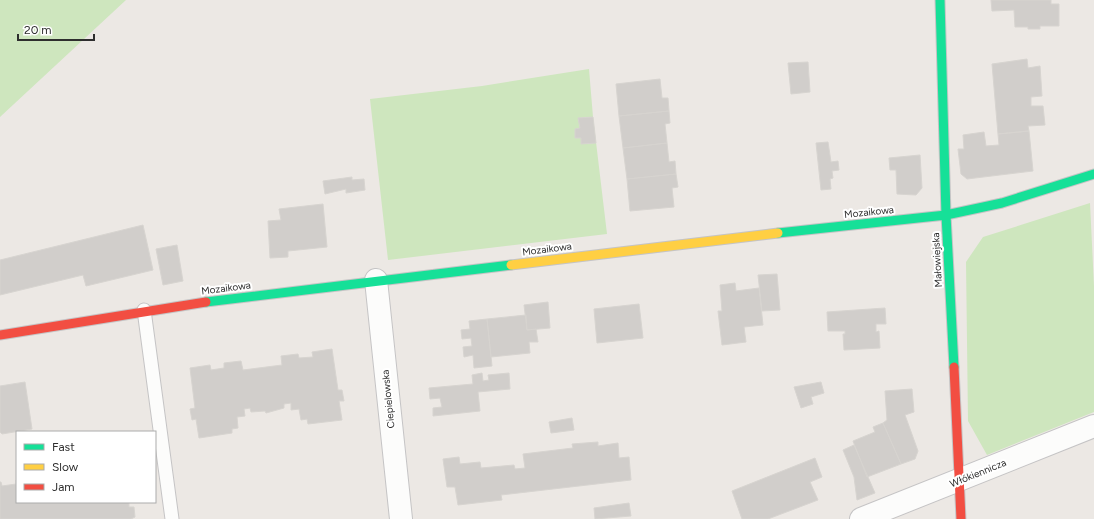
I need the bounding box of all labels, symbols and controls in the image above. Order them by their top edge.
scale bar [18,16,94,42]
text: 20 m [24,23,52,37]
street label: Mozaikowa [844,203,894,221]
street label: Małowiejska [929,232,945,288]
street label: Mozaikowa [521,240,573,258]
street label: Mozaikowa [200,279,252,297]
street label: Ciepielowska [378,369,398,429]
legend [16,431,156,503]
text: Fast [52,440,75,454]
street label: Włókiennicza [948,456,1008,490]
text: Slow [52,460,79,474]
text: Jam [52,480,75,494]

